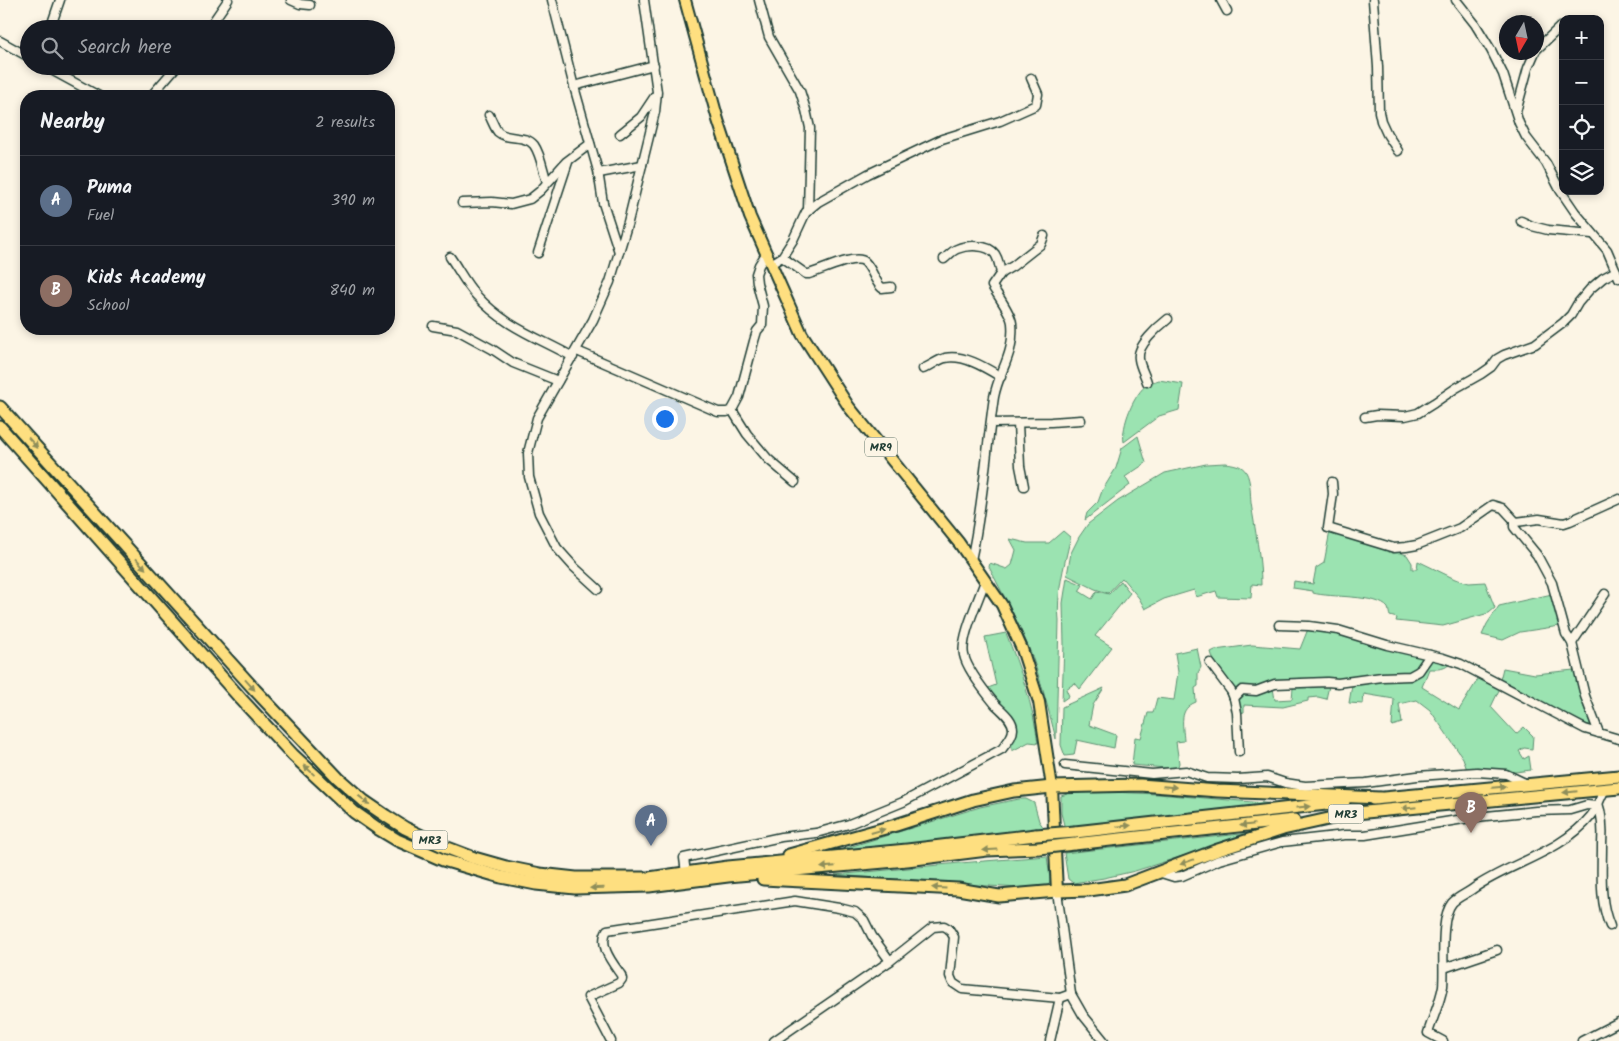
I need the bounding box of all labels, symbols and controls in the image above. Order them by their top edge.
north arrow [1499,15,1544,60]
map controls [1559,15,1604,195]
button: + [1559,15,1604,60]
search box [20,20,395,75]
text: Search here [78,33,172,63]
icon: search [38,34,66,62]
button: − [1559,60,1604,105]
button: locate [1559,105,1604,150]
text: Nearby [40,106,105,139]
text: 2 results [315,110,375,135]
button: layers [1559,150,1604,195]
text: Puma [87,173,132,203]
text: A [51,188,61,213]
text: 390 m [331,188,375,213]
text: Fuel [87,203,114,228]
text: Kids Academy [87,263,206,293]
text: B [51,278,61,303]
text: 840 m [329,278,375,303]
text: School [87,293,130,318]
your location [652,406,678,432]
one-way arrow [27,437,38,450]
road number: MR9 [865,438,897,457]
one-way arrow [136,557,147,570]
one-way arrow [244,678,256,690]
one-way arrow [304,764,316,776]
one-way arrow [1491,783,1507,791]
one-way arrow [1163,784,1179,792]
one-way arrow [1562,789,1578,797]
pin: B [1455,792,1487,833]
one-way arrow [357,795,370,806]
one-way arrow [1295,803,1311,811]
road number: MR3 [1328,804,1364,824]
one-way arrow [1400,804,1416,812]
pin: A [635,805,667,846]
one-way arrow [1239,821,1255,829]
one-way arrow [1116,822,1132,830]
one-way arrow [870,826,885,834]
road number: MR3 [412,830,448,850]
one-way arrow [982,847,998,855]
one-way arrow [1179,859,1194,866]
one-way arrow [820,863,836,871]
one-way arrow [589,884,605,892]
one-way arrow [930,884,946,892]

